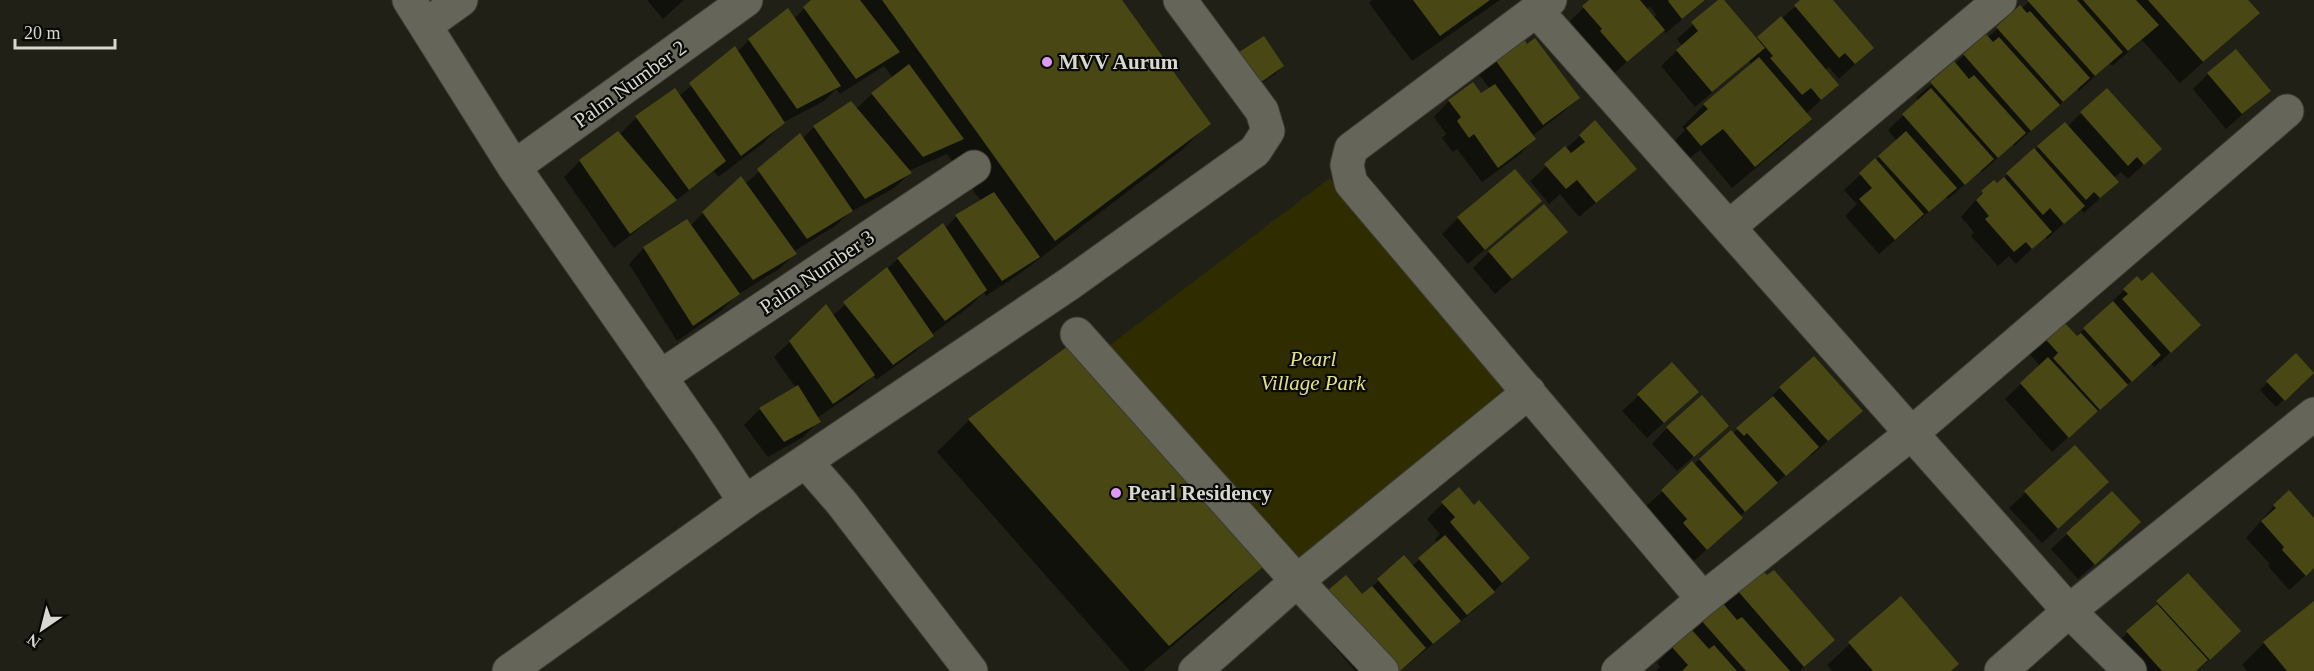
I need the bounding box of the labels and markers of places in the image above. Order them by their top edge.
place label: MVV Aurum [1059,50,1179,74]
marker: MVV Aurum [1040,55,1054,69]
place label: Pearl Residency [1128,481,1273,505]
marker: Pearl Residency [1109,486,1123,500]

